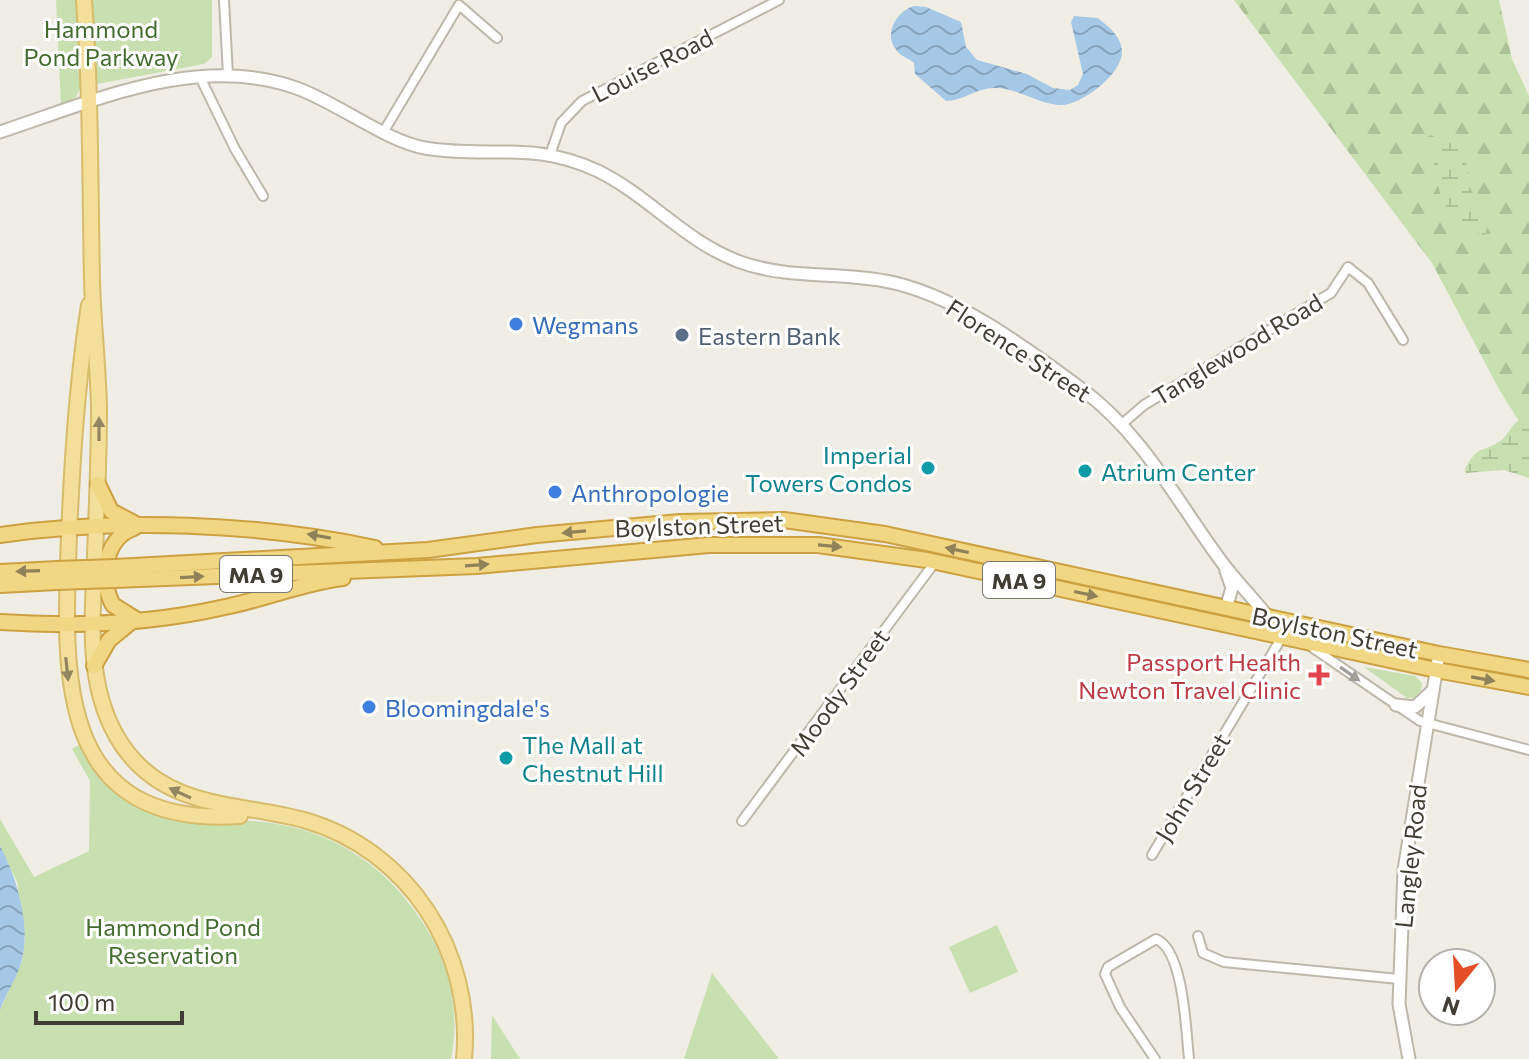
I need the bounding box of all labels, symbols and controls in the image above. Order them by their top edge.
park label: Hammond Pond Parkway [23,14,179,71]
street label: Louise Road [587,22,717,108]
street label: Tanglewood Road [1147,287,1327,411]
street label: Florence Street [941,292,1097,408]
place label: Wegmans [532,310,639,339]
marker: Wegmans [507,315,525,333]
place label: Eastern Bank [698,321,841,350]
marker: Eastern Bank [673,326,691,344]
one-way arrow [92,416,105,441]
place label: Imperial Towers Condos [745,440,912,497]
place label: Atrium Center [1101,457,1256,486]
marker: Imperial Towers Condos [919,459,937,477]
marker: Atrium Center [1076,462,1094,480]
place label: Anthropologie [571,478,729,507]
marker: Anthropologie [546,483,564,501]
street label: Boylston Street [614,508,784,542]
one-way arrow [561,525,586,538]
one-way arrow [306,530,331,542]
one-way arrow [818,540,843,553]
one-way arrow [944,543,969,556]
road number: MA 9 [220,556,292,592]
one-way arrow [465,558,490,571]
road number: MA 9 [983,562,1055,598]
one-way arrow [15,564,40,577]
one-way arrow [180,570,205,583]
one-way arrow [1073,588,1098,601]
street label: Boylston Street [1249,600,1421,664]
street label: Moody Street [783,623,895,761]
place label: Passport Health Newton Travel Clinic [1078,647,1301,704]
one-way arrow [61,657,74,682]
marker: Passport Health Newton Travel Clinic [1308,664,1330,686]
one-way arrow [1340,666,1361,681]
one-way arrow [1470,674,1495,686]
place label: Bloomingdale's [385,693,550,722]
marker: Bloomingdale's [360,698,378,716]
street label: John Street [1148,727,1236,846]
place label: The Mall at Chestnut Hill [522,730,664,787]
marker: The Mall at Chestnut Hill [497,749,515,767]
street label: Langley Road [1388,783,1432,929]
one-way arrow [168,786,192,800]
park label: Hammond Pond Reservation [85,912,261,969]
north arrow [1417,947,1497,1027]
scale bar [36,975,182,1025]
text: 100 m [48,987,115,1016]
text: N [1439,991,1463,1022]

